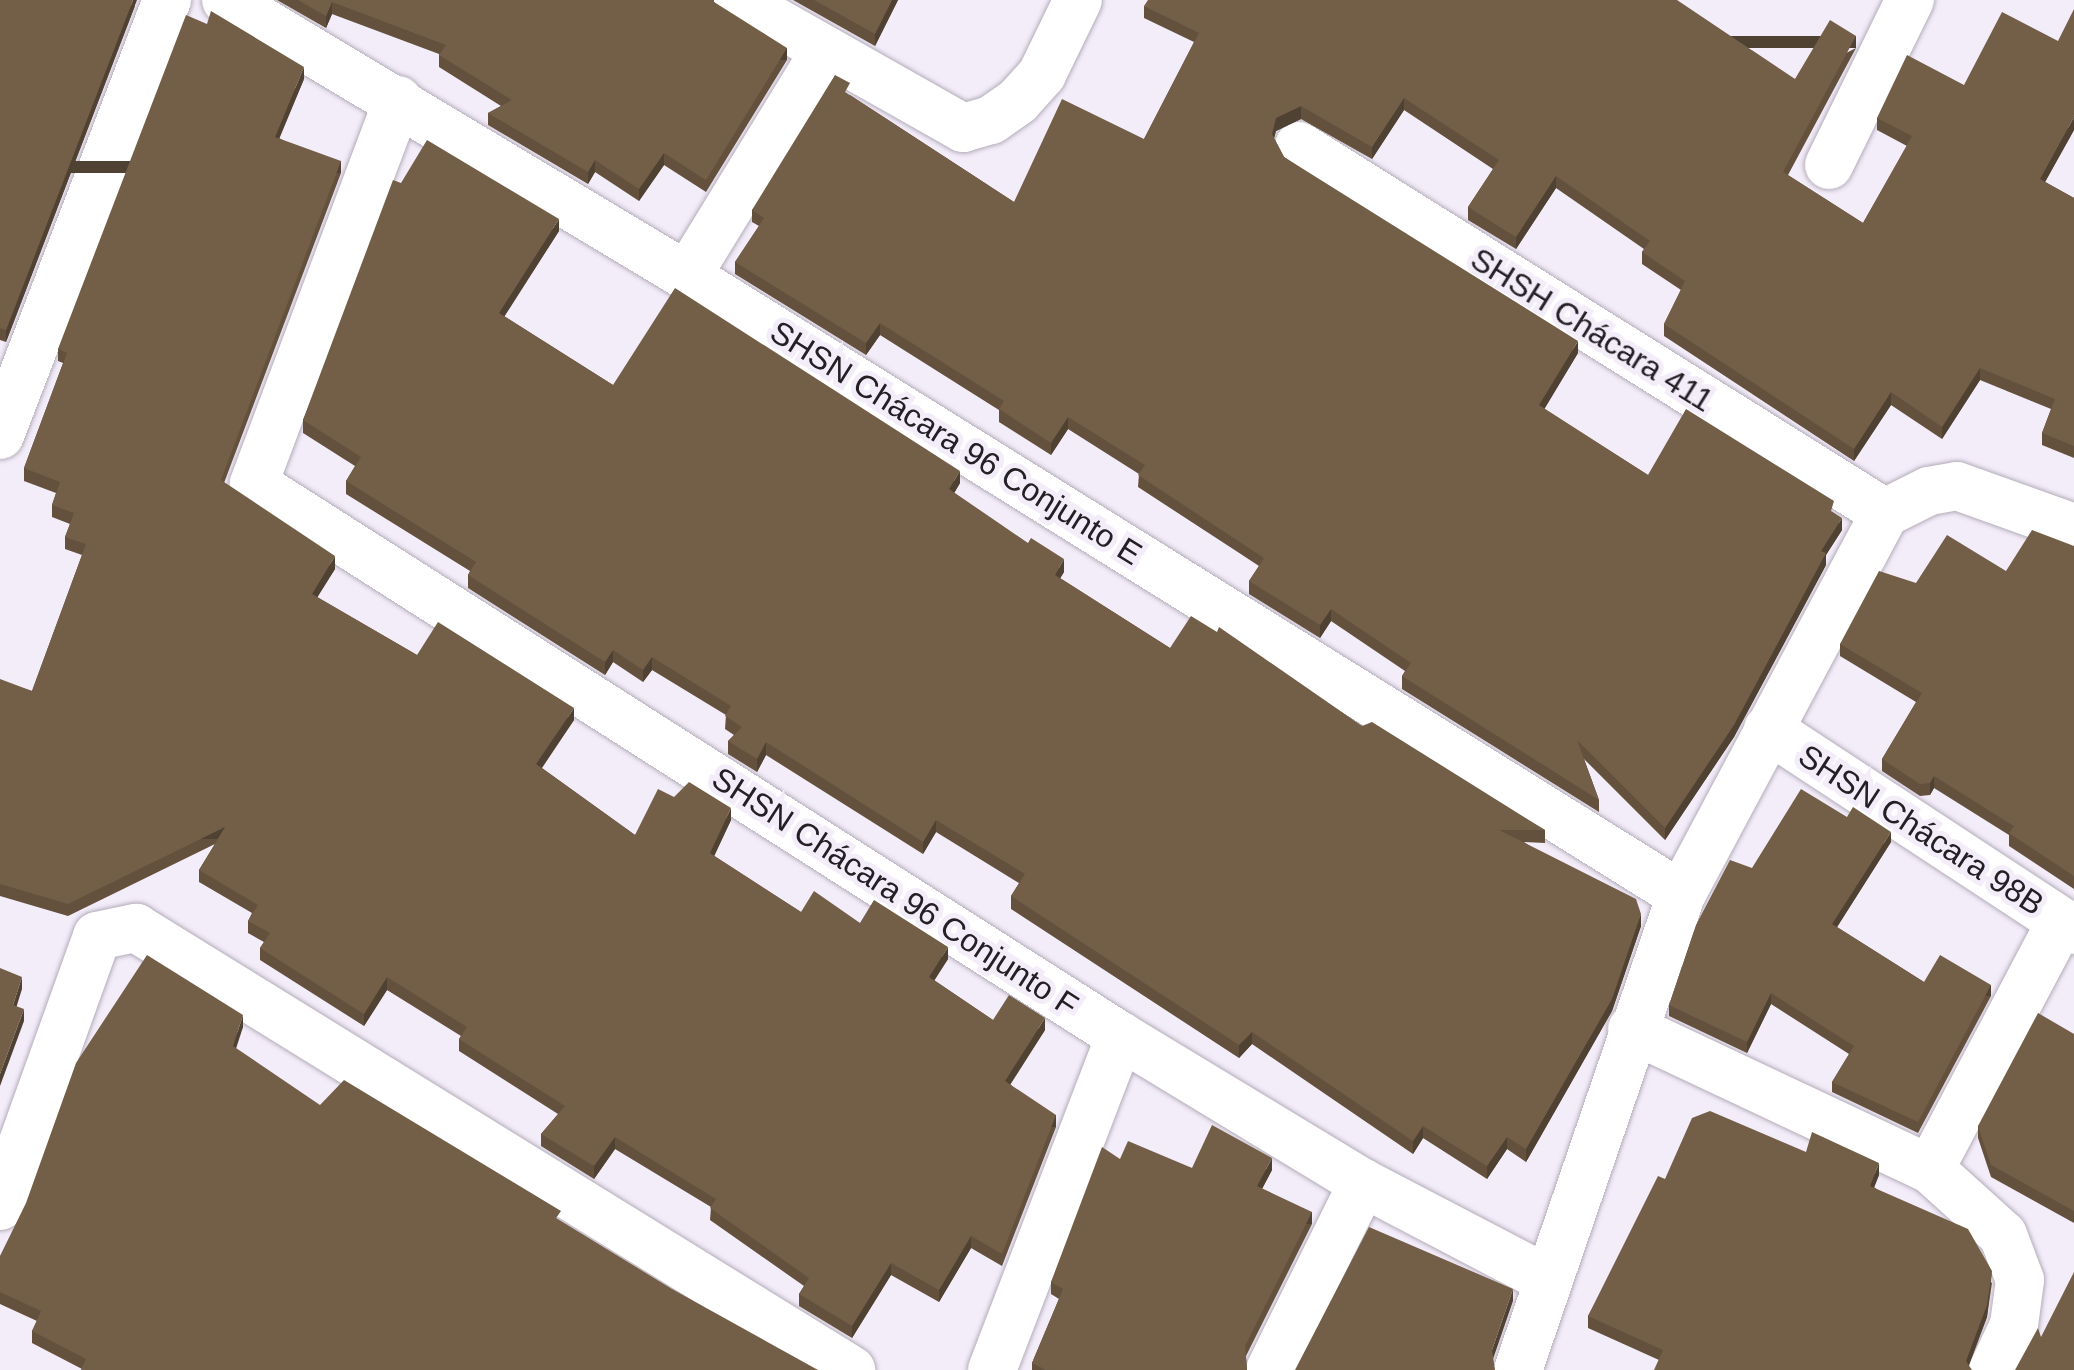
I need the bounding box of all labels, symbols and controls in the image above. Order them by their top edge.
street label: SHSH Chácara 411 [1464,240,1720,420]
street label: SHSN Chácara 96 Conjunto E [763,313,1149,573]
street label: SHSN Chácara 98B [1791,736,2051,924]
street label: SHSN Chácara 96 Conjunto F [705,759,1085,1025]

